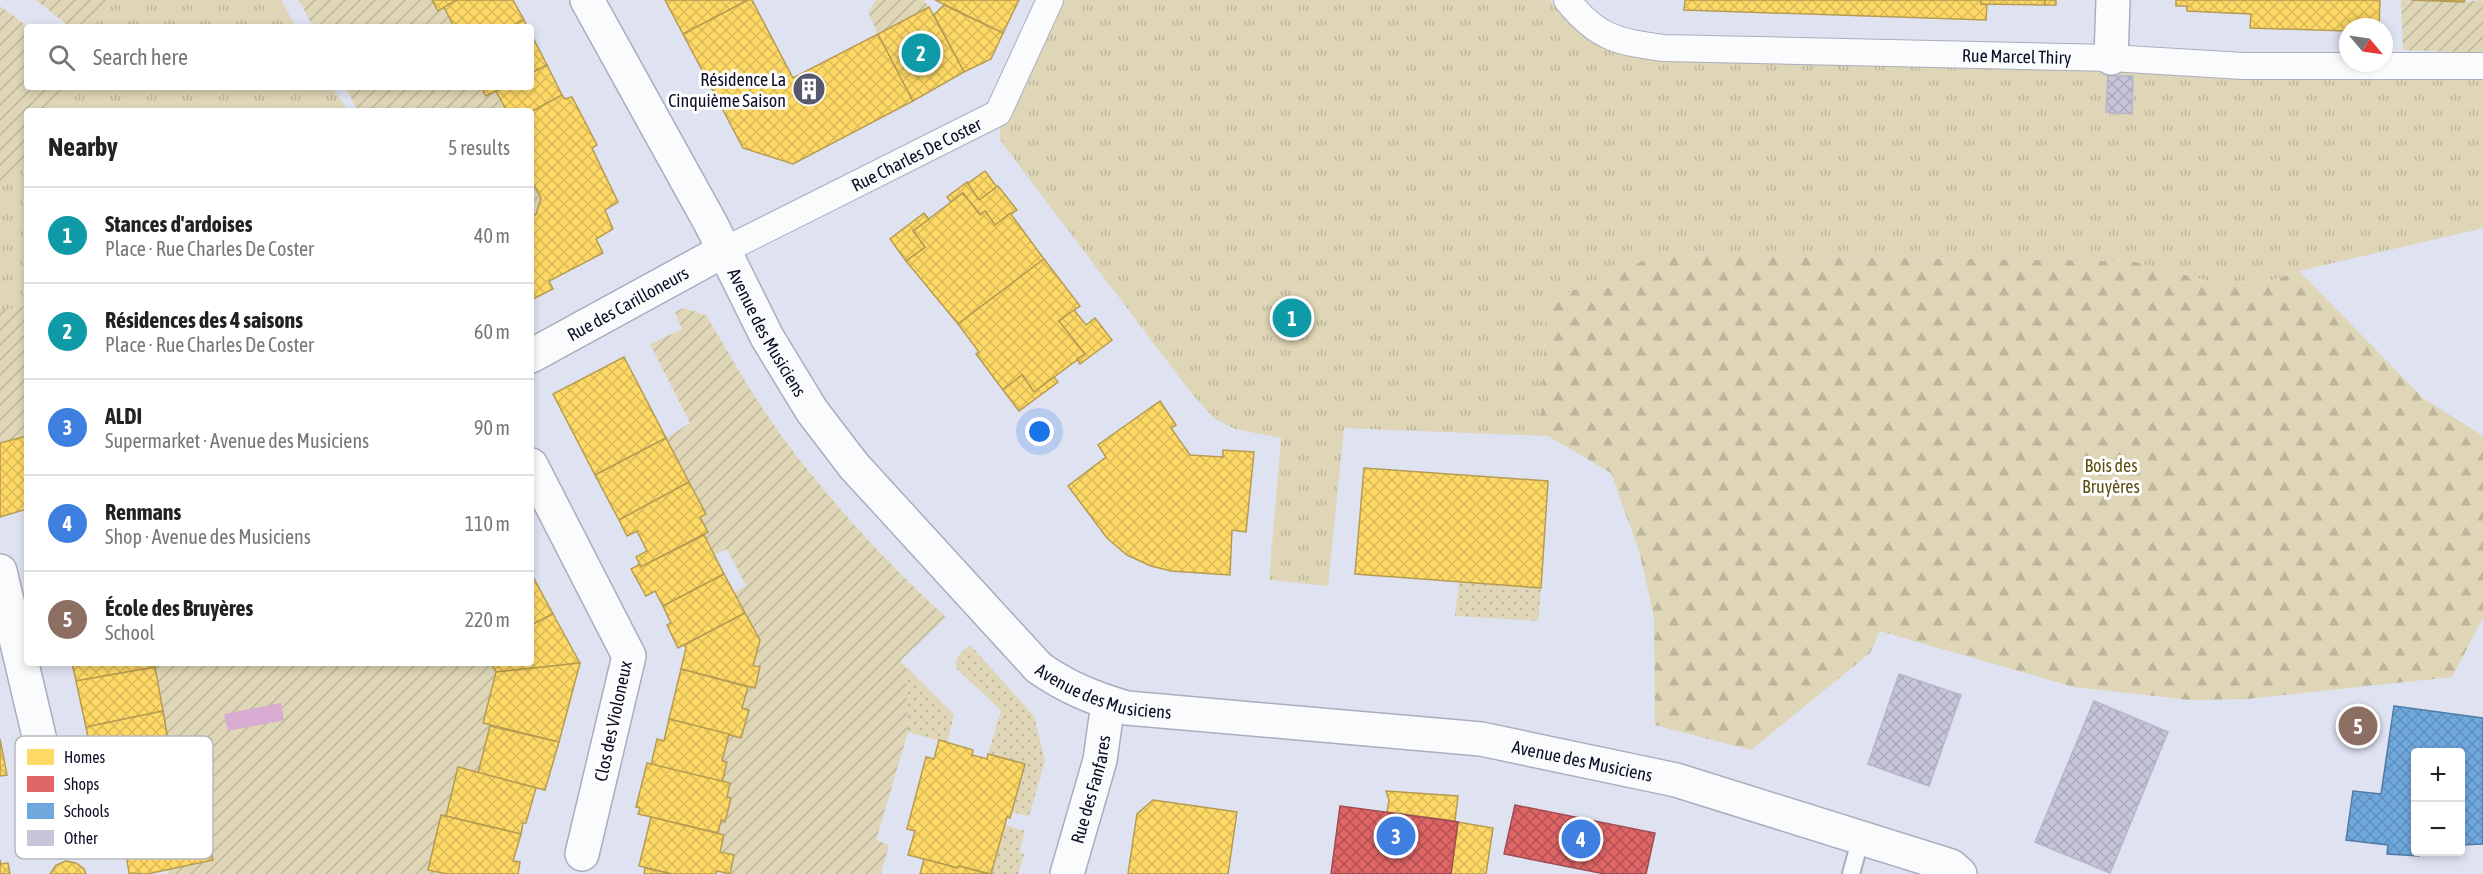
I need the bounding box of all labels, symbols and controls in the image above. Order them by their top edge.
north arrow [2339,18,2393,72]
search box [24,24,534,90]
pin: 2 [902,31,940,76]
icon: search [45,41,78,74]
text: Search here [93,44,188,70]
street label: Rue Marcel Thiry [1962,44,2072,68]
place label: Résidence La Cinquième Saison [668,69,786,111]
building icon: Résidence La Cinquième Saison [791,71,827,107]
street label: Rue Charles De Coster [848,112,985,196]
text: Nearby [48,132,118,162]
text: 5 results [448,136,510,159]
text: Stances d'ardoises [105,211,253,237]
text: 1 [63,224,72,247]
text: 40 m [474,224,510,247]
text: Place · Rue Charles De Coster [105,237,314,260]
street label: Rue des Carilloneurs [563,262,692,345]
street label: Avenue des Musiciens [724,264,811,400]
pin: 1 [1272,296,1312,340]
text: Résidences des 4 saisons [105,307,303,333]
text: 2 [63,320,72,343]
text: 60 m [474,320,510,343]
text: Place · Rue Charles De Coster [105,333,314,356]
text: ALDI [105,403,142,429]
text: 3 [63,416,72,439]
text: 90 m [474,416,510,439]
your location [1025,417,1054,446]
text: Supermarket · Avenue des Musiciens [105,429,369,452]
park label: Bois des Bruyères [2082,455,2140,497]
text: Renmans [105,499,181,525]
text: 4 [63,512,72,535]
text: 110 m [465,512,510,535]
text: Shop · Avenue des Musiciens [105,525,311,548]
text: École des Bruyères [105,595,253,621]
text: 5 [63,608,72,631]
text: 220 m [465,608,510,631]
text: School [105,621,155,644]
street label: Clos des Violoneux [590,659,636,783]
street label: Avenue des Musiciens [1032,659,1172,722]
pin: 5 [2338,704,2378,748]
street label: Rue des Fanfares [1066,734,1114,846]
street label: Avenue des Musiciens [1510,735,1655,785]
legend [15,736,213,859]
text: Homes [64,748,106,766]
map controls [2411,748,2465,856]
button: + [2411,748,2465,802]
text: Shops [64,775,100,794]
text: Schools [64,802,110,820]
button: − [2411,802,2465,856]
pin: 3 [1376,814,1416,858]
pin: 4 [1562,816,1600,862]
text: Other [64,829,98,847]

